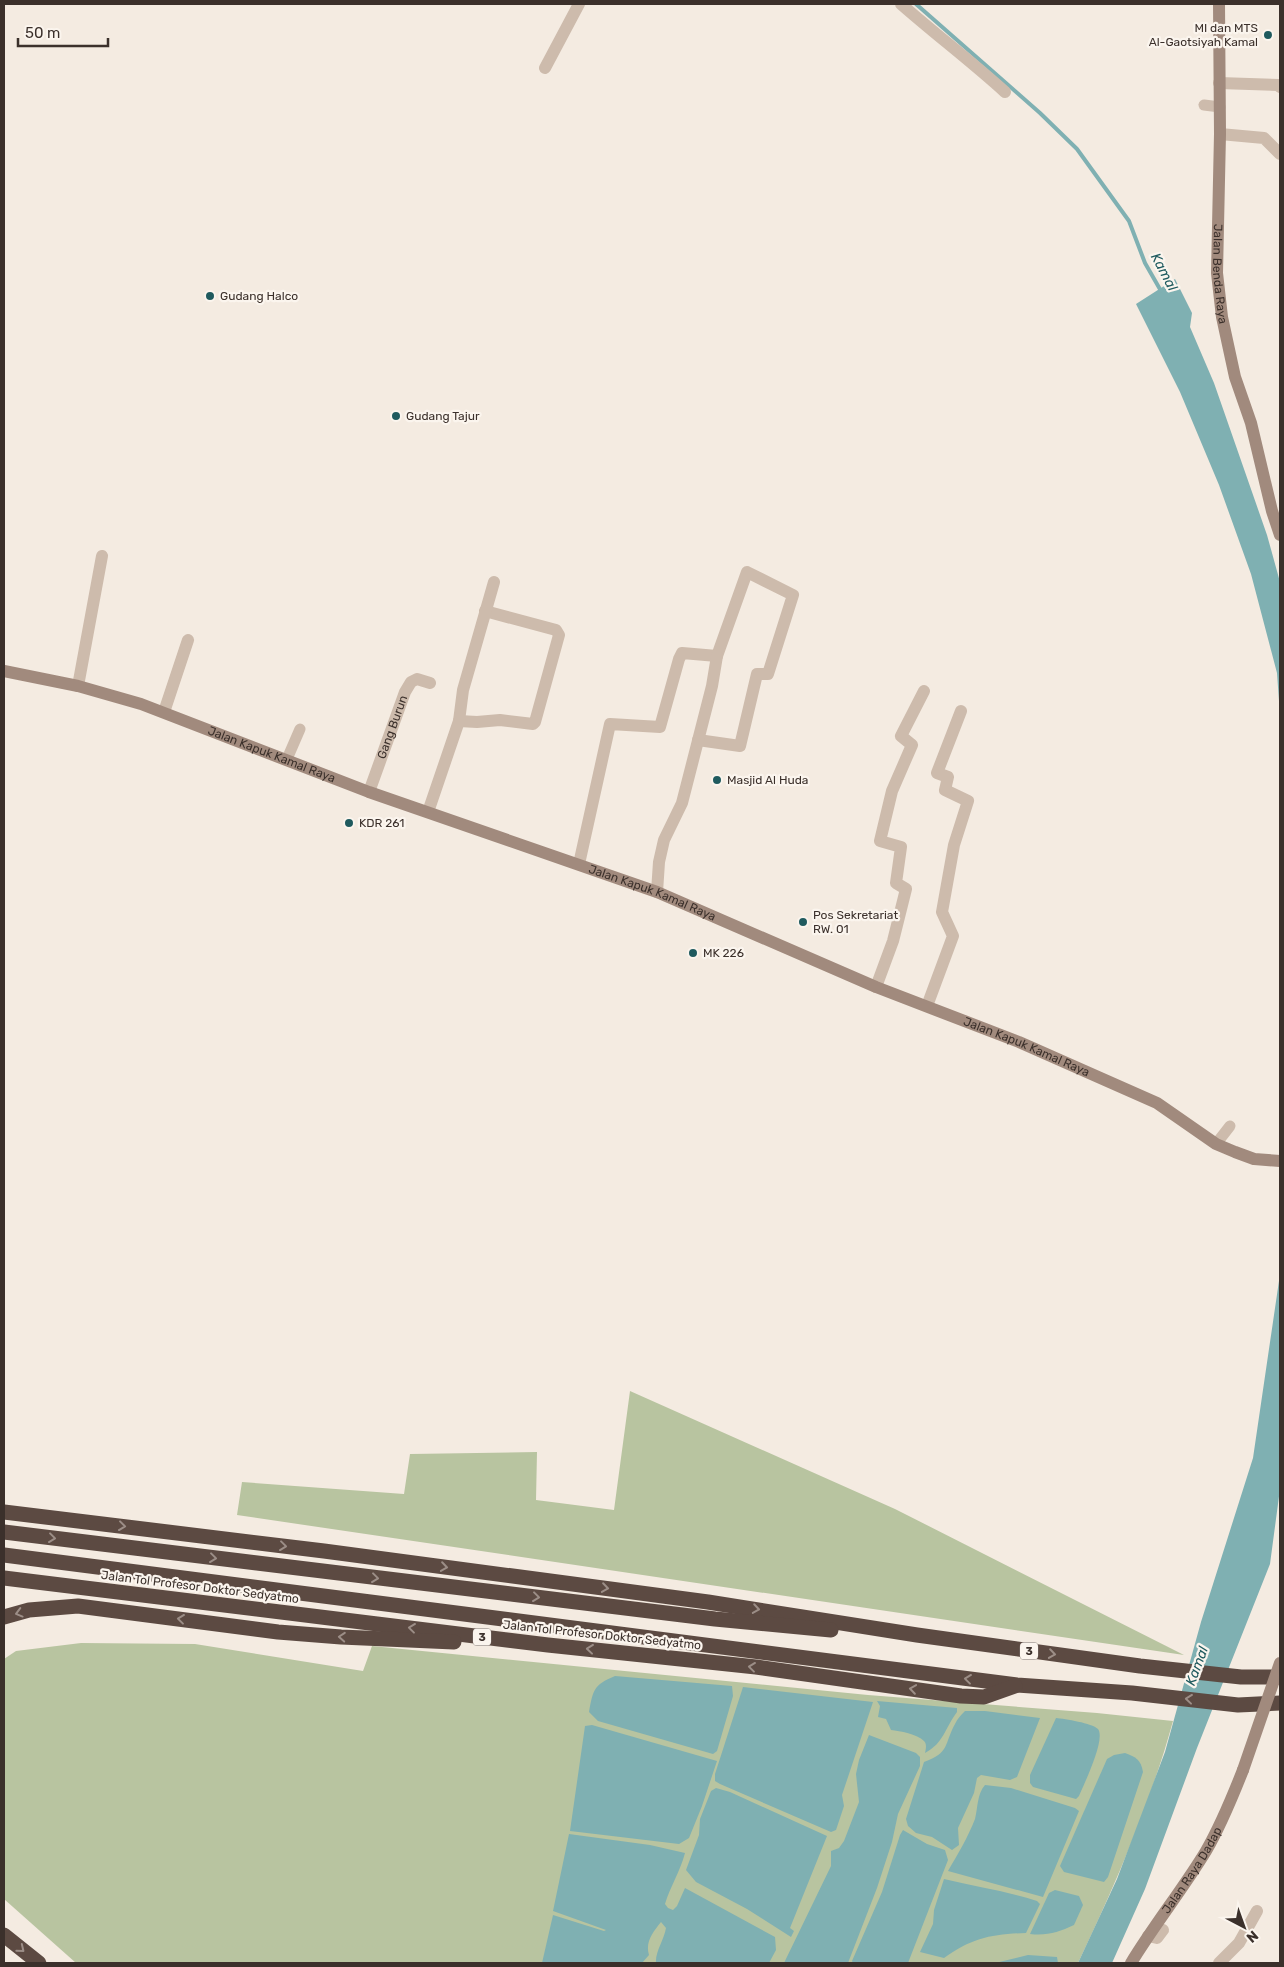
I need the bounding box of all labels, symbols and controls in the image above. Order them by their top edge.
scale bar [18,15,108,47]
place label: MI dan MTS Al-Gaotsiyah Kamal [1149,21,1258,49]
text: 50 m [25,24,60,42]
marker: MI dan MTS Al-Gaotsiyah Kamal [1262,29,1274,41]
street label: Jalan Benda Raya [1210,224,1230,325]
water label: Kamal [1147,250,1181,294]
place label: Gudang Halco [220,289,298,303]
marker: Gudang Halco [204,290,216,302]
place label: Gudang Tajur [406,409,480,423]
marker: Gudang Tajur [390,410,402,422]
street label: Gang Burun [375,693,410,761]
street label: Jalan Kapuk Kamal Raya [206,723,337,785]
place label: Masjid Al Huda [727,773,808,787]
marker: Masjid Al Huda [711,774,723,786]
place label: KDR 261 [359,816,404,830]
marker: KDR 261 [343,817,355,829]
street label: Jalan Kapuk Kamal Raya [587,862,718,924]
place label: Pos Sekretariat RW. 01 [813,908,898,936]
marker: Pos Sekretariat RW. 01 [797,916,809,928]
place label: MK 226 [703,946,744,960]
marker: MK 226 [687,947,699,959]
street label: Jalan Kapuk Kamal Raya [961,1014,1092,1079]
one-way arrow [118,1520,126,1531]
one-way arrow [48,1532,56,1543]
one-way arrow [279,1540,287,1551]
one-way arrow [210,1552,218,1563]
one-way arrow [440,1561,448,1571]
street label: Jalan Tol Profesor Doktor Sedyatmo [100,1568,300,1606]
one-way arrow [370,1572,379,1582]
one-way arrow [602,1582,610,1593]
one-way arrow [532,1591,540,1602]
one-way arrow [752,1603,760,1614]
one-way arrow [15,1607,24,1618]
one-way arrow [176,1614,184,1625]
street label: Jalan Tol Profesor Doktor Sedyatmo [502,1618,702,1652]
one-way arrow [407,1623,415,1634]
road number: 3 [473,1628,491,1645]
one-way arrow [338,1632,346,1643]
road number: 3 [1020,1642,1038,1660]
water label: Kamal [1182,1643,1212,1688]
one-way arrow [586,1644,594,1655]
one-way arrow [1048,1648,1056,1659]
one-way arrow [748,1662,756,1673]
one-way arrow [964,1674,972,1685]
one-way arrow [908,1684,916,1695]
one-way arrow [1185,1694,1193,1705]
street label: Jalan Raya Dadap [1159,1825,1225,1916]
north arrow [1219,1902,1269,1952]
text: N [1243,1927,1262,1946]
one-way arrow [15,1944,24,1952]

